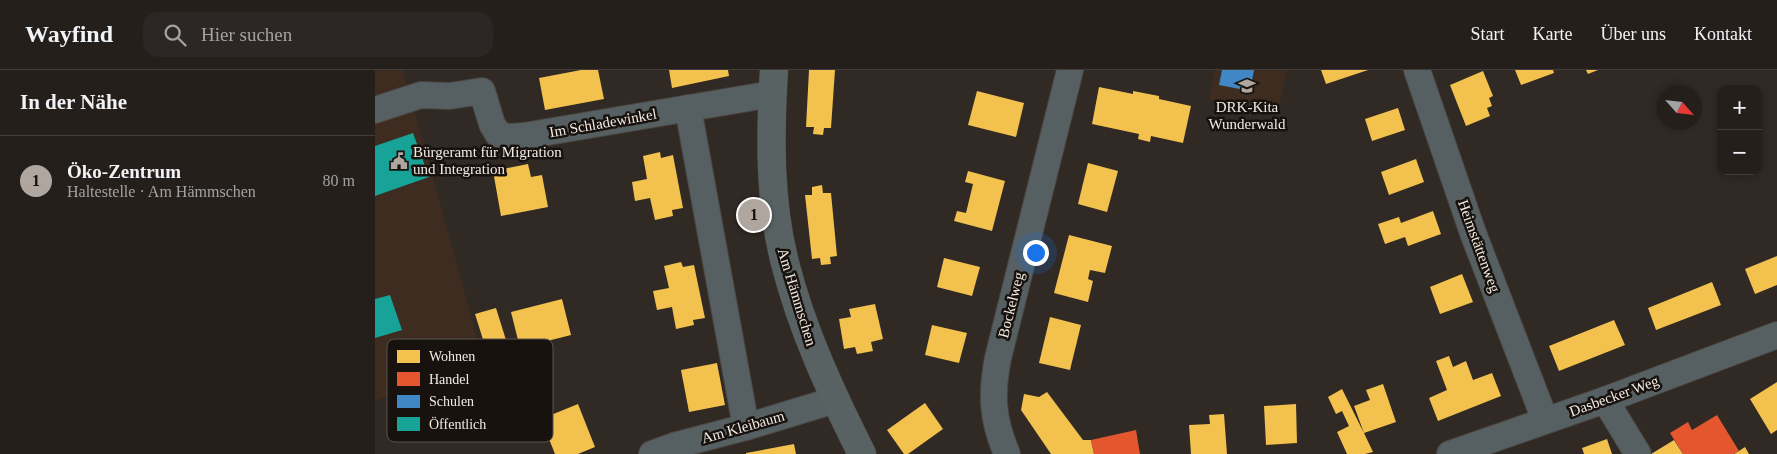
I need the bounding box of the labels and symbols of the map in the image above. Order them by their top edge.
school or university icon: DRK-Kita Wunderwald [1237,76,1257,96]
north arrow [1657,85,1702,130]
place label: DRK-Kita Wunderwald [1209,99,1286,132]
street label: Im Schladewinkel [548,106,658,140]
place label: Bürgeramt für Migration und Integration [413,144,562,177]
public building icon: Bürgeramt für Migration und Integration [389,151,409,171]
pin: 1 [738,196,770,234]
street label: Heimstättenweg [1455,197,1503,295]
your location [1023,240,1049,266]
street label: Am Hämmschen [775,246,820,348]
street label: Bockelweg [995,270,1027,340]
legend [387,339,553,442]
text: Wohnen [429,349,475,364]
text: Handel [429,372,470,387]
street label: Dasbecker Weg [1567,372,1661,420]
text: Schulen [429,394,474,409]
street label: Am Kleibaum [700,407,787,446]
text: Öffentlich [429,416,486,432]

